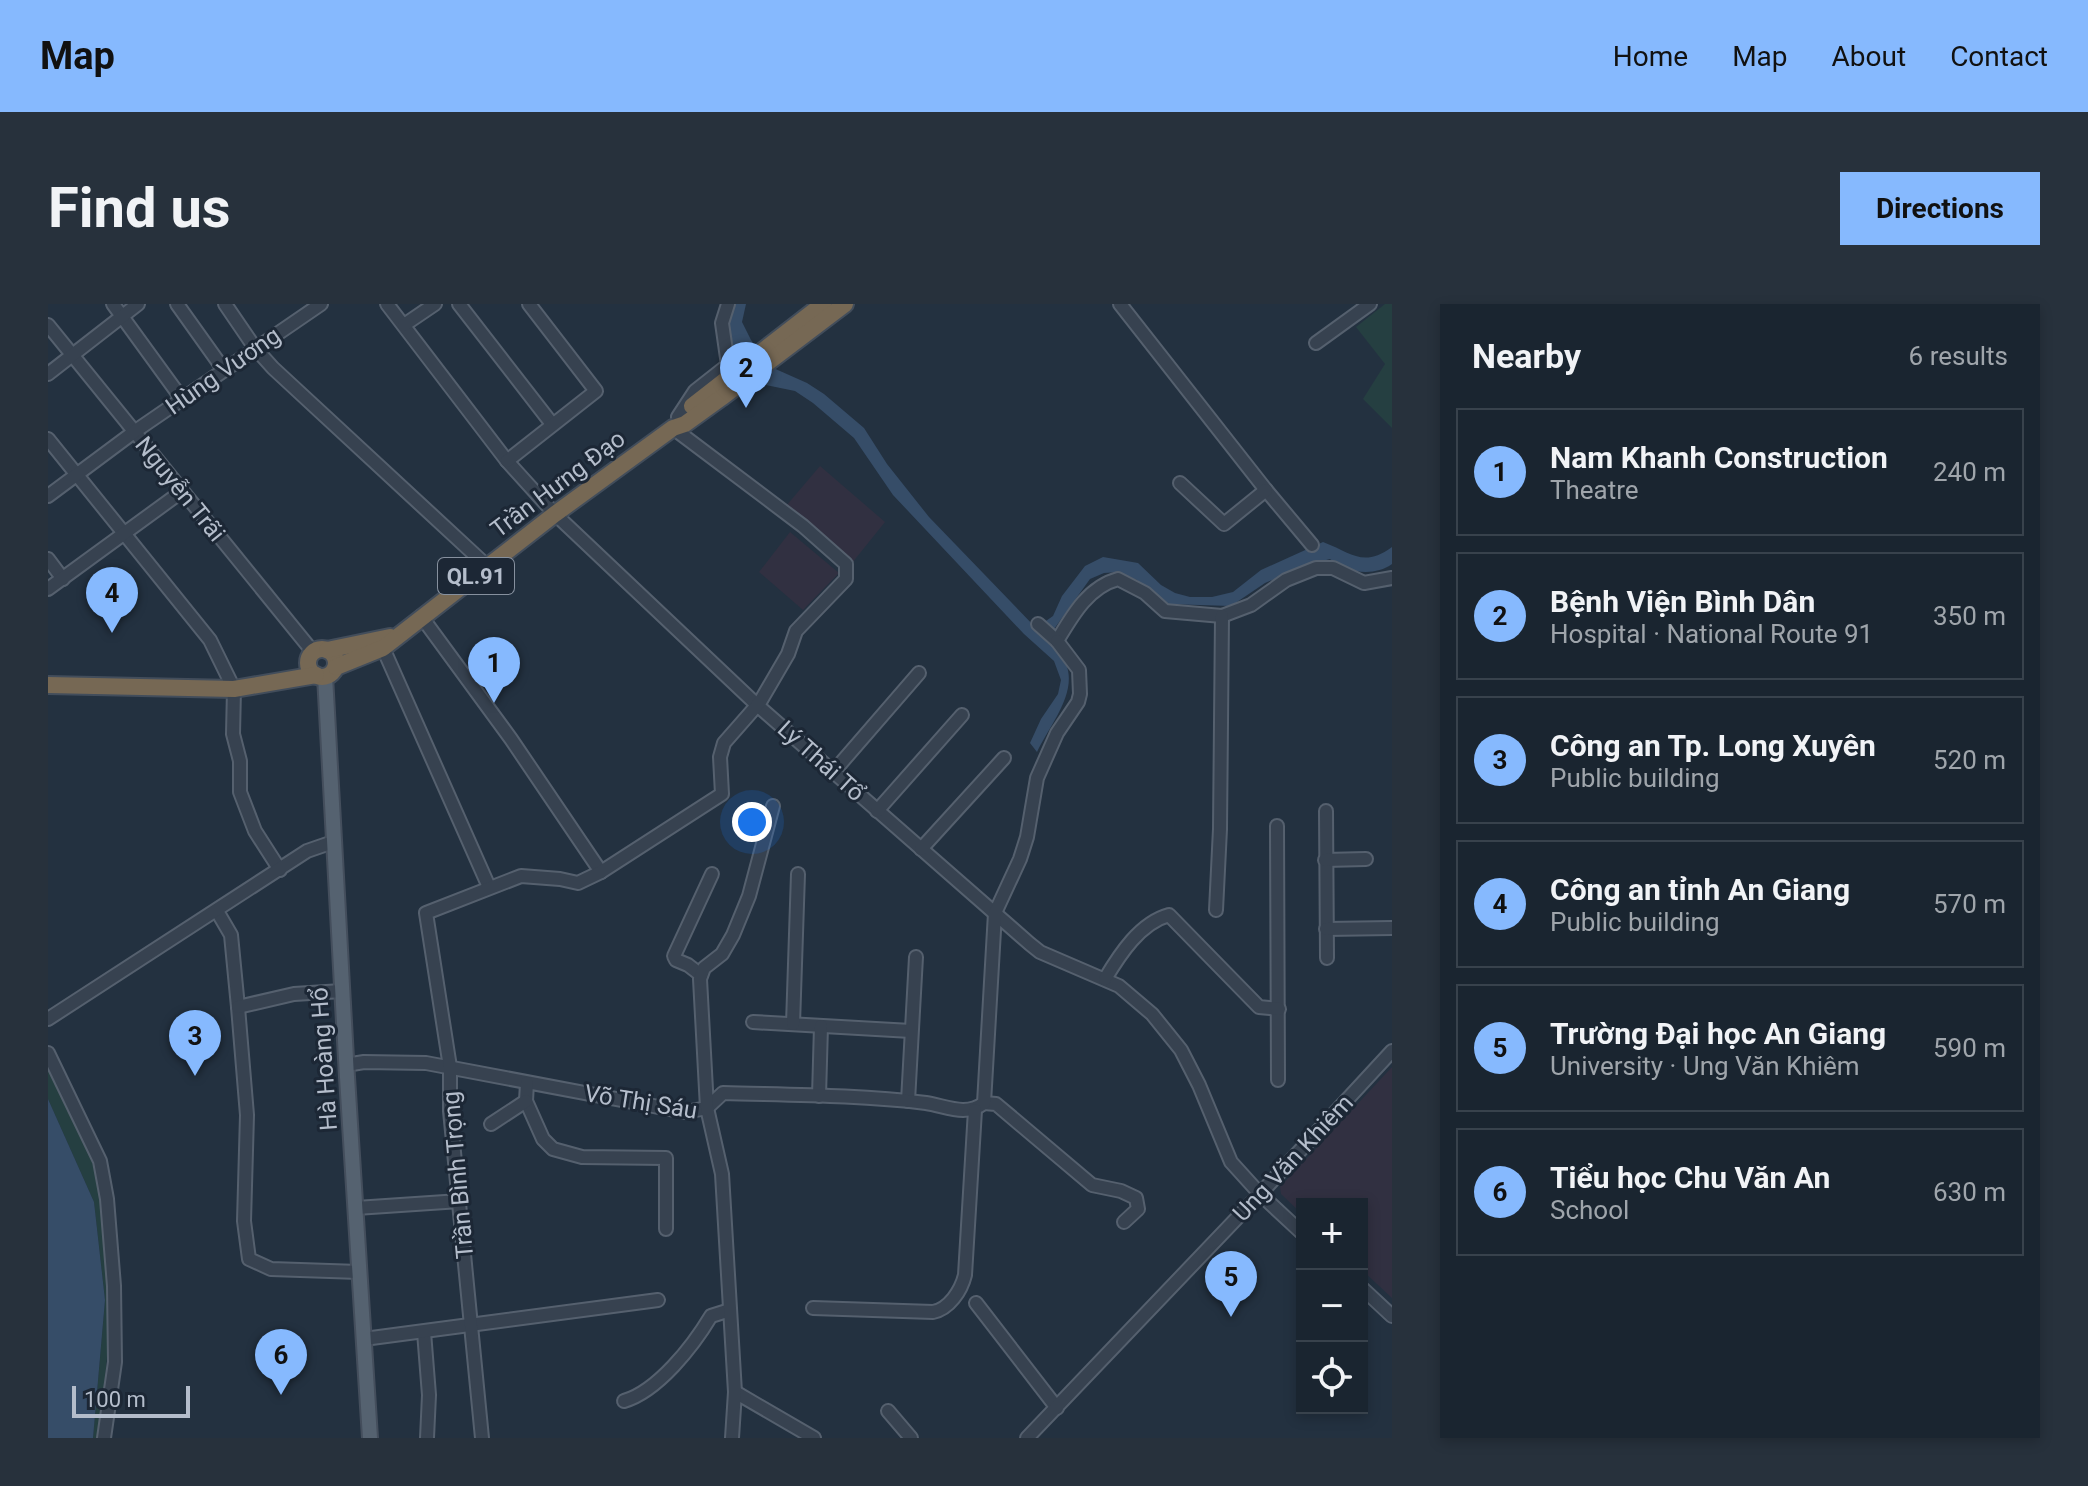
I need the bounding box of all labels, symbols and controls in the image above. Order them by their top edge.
text: Map [40,34,115,78]
text: Home [1613,40,1688,73]
text: Map [1732,40,1788,73]
text: About [1832,40,1906,73]
text: Contact [1950,40,2048,73]
button: Directions [1840,172,2040,245]
text: Find us [48,175,231,241]
street label: Hùng Vương [160,321,286,421]
text: Nearby [1472,336,1581,376]
text: 6 results [1909,341,2008,371]
pin: 2 [720,342,772,408]
street label: Trần Hưng Đạo [485,424,631,544]
street label: Nguyễn Trãi [129,431,231,547]
text: Nam Khanh Construction [1550,440,1888,475]
text: 1 [1493,457,1507,487]
text: 240 m [1933,457,2006,487]
text: Theatre [1550,475,1639,505]
road number: QL.91 [438,558,514,594]
pin: 4 [86,567,138,633]
text: Bệnh Viện Bình Dân [1550,584,1815,619]
text: 2 [1493,601,1507,631]
text: 350 m [1933,601,2006,631]
text: Hospital · National Route 91 [1550,619,1873,649]
pin: 1 [468,637,520,703]
street label: Lý Thái Tổ [772,715,870,807]
text: Công an Tp. Long Xuyên [1550,728,1876,763]
text: 3 [1493,745,1507,775]
text: 520 m [1933,745,2006,775]
text: Public building [1550,763,1720,793]
your location [732,802,772,842]
text: Công an tỉnh An Giang [1550,872,1850,907]
text: 4 [1493,889,1507,919]
text: 570 m [1933,889,2006,919]
text: Public building [1550,907,1720,937]
street label: Hà Hoàng Hổ [305,986,343,1132]
pin: 3 [169,1010,221,1076]
text: Trường Đại học An Giang [1550,1016,1886,1051]
text: 5 [1493,1033,1507,1063]
text: 590 m [1933,1033,2006,1063]
text: University · Ung Văn Khiêm [1550,1051,1860,1081]
street label: Võ Thị Sáu [583,1079,699,1125]
street label: Ung Văn Khiêm [1227,1089,1359,1227]
street label: Trần Bình Trọng [437,1090,479,1260]
text: Tiểu học Chu Văn An [1550,1160,1830,1195]
text: 6 [1493,1177,1507,1207]
text: 630 m [1933,1177,2006,1207]
text: School [1550,1195,1629,1225]
map controls [1296,1198,1368,1414]
button: + [1296,1198,1368,1270]
pin: 5 [1205,1251,1257,1317]
button: − [1296,1270,1368,1342]
pin: 6 [255,1329,307,1395]
button: locate [1296,1342,1368,1414]
scale bar [72,1382,190,1418]
text: 100 m [84,1387,146,1412]

